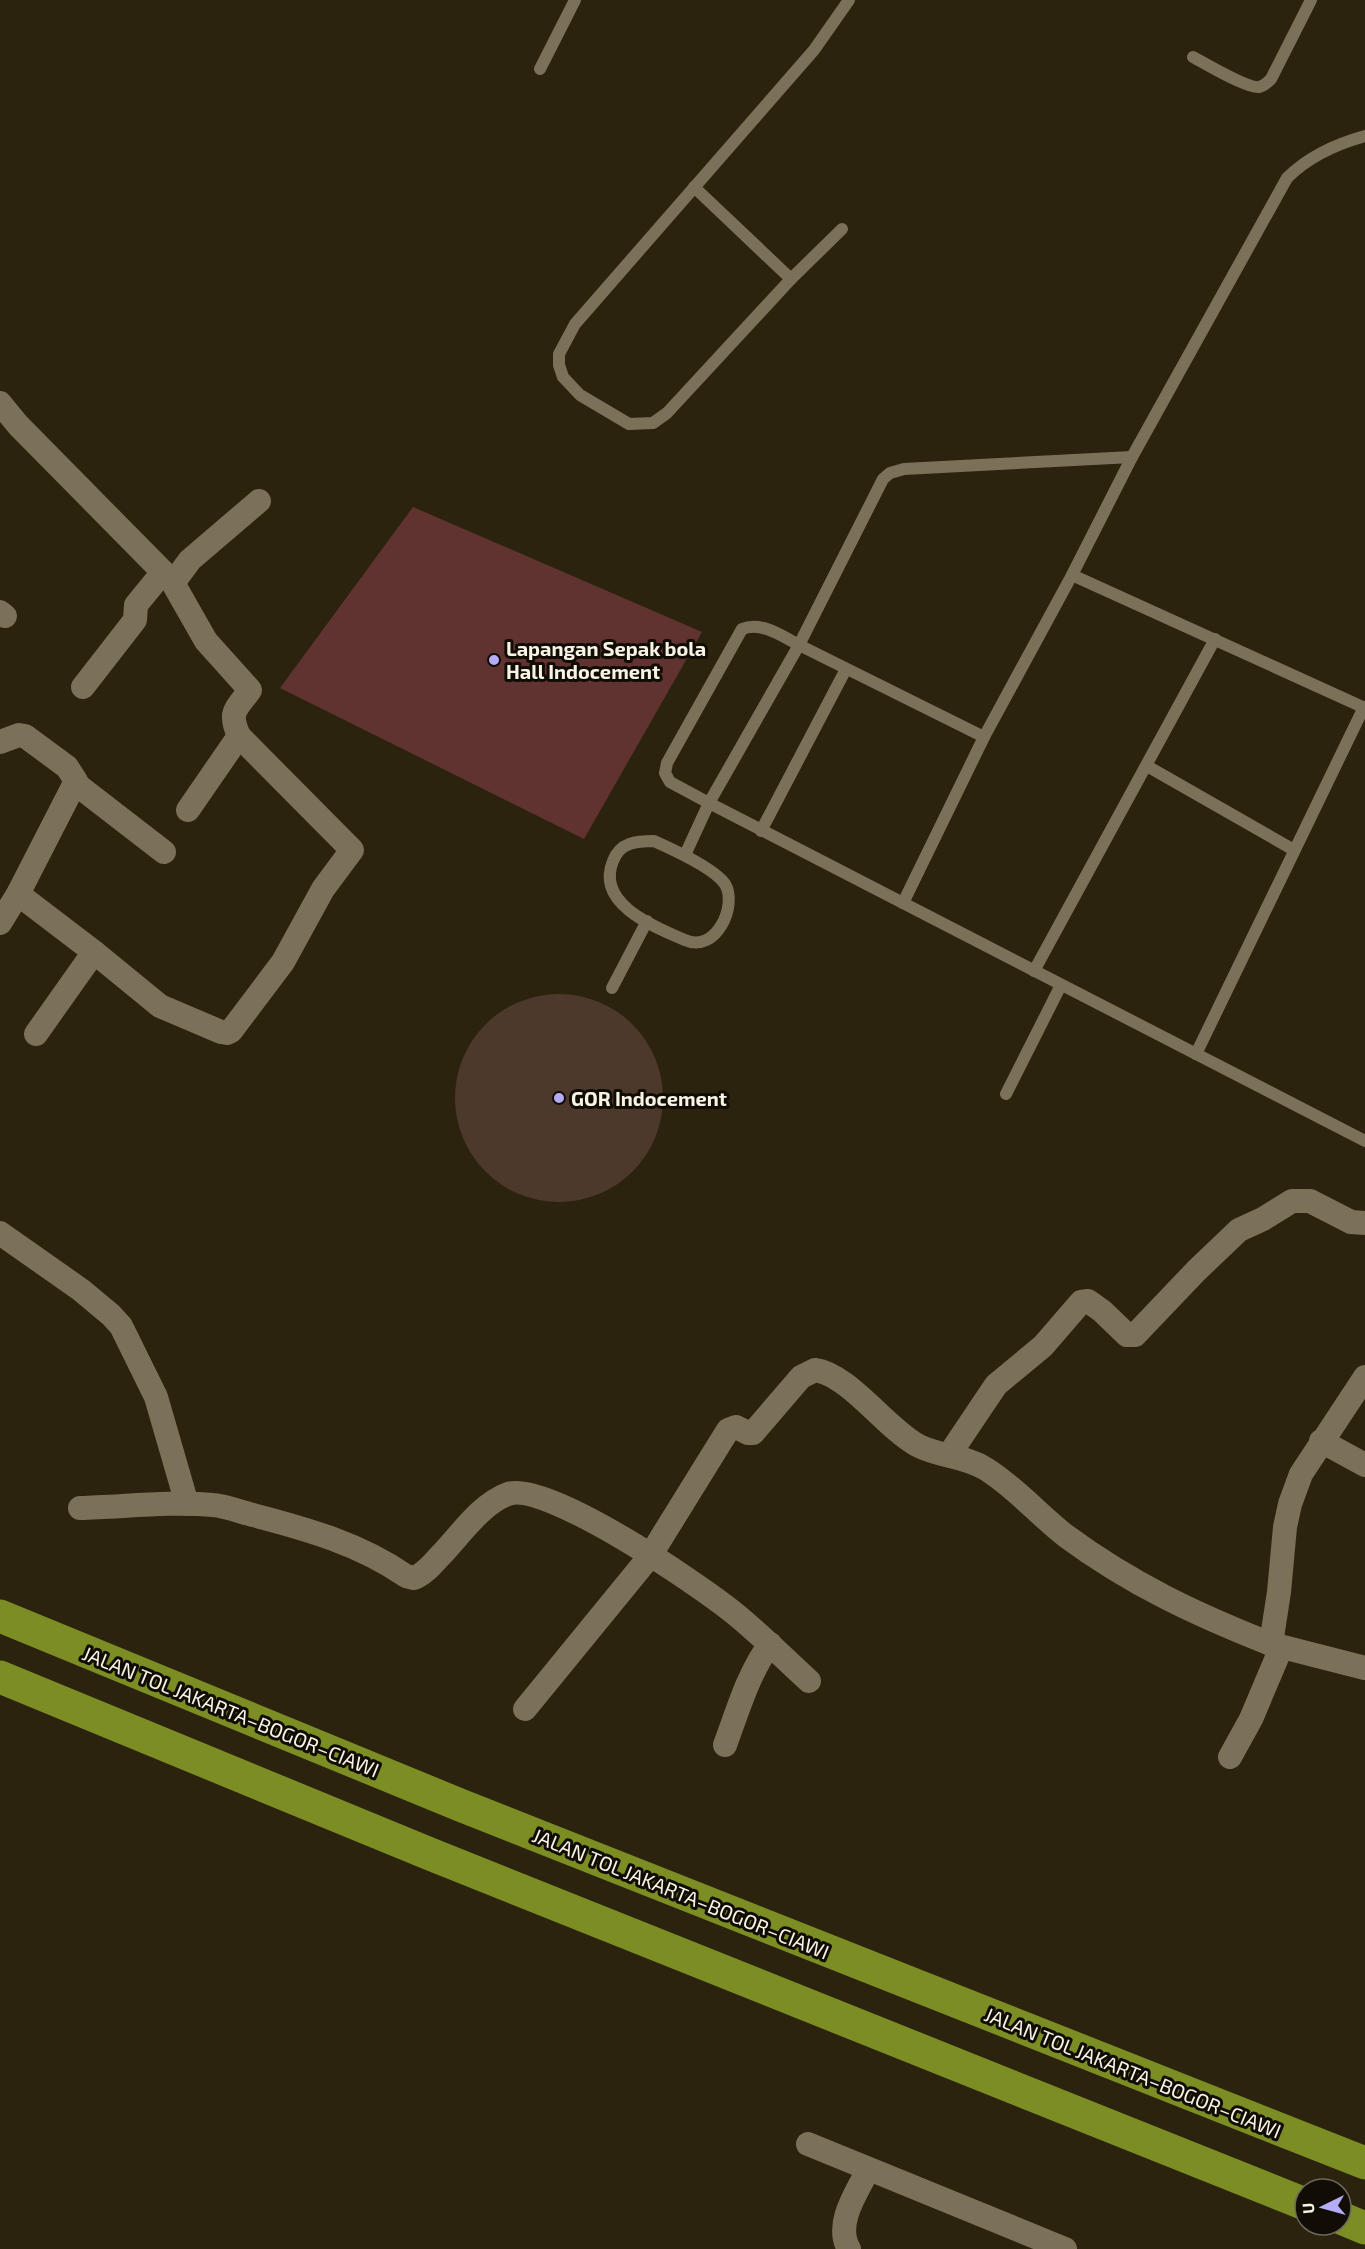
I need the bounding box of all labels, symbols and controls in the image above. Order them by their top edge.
place label: Lapangan Sepak bola Hall Indocement [506,636,706,683]
marker: Lapangan Sepak bola Hall Indocement [487,653,501,667]
place label: GOR Indocement [571,1086,727,1110]
marker: GOR Indocement [552,1091,566,1105]
street label: JALAN TOL JAKARTA–BOGOR–CIAWI [79,1640,383,1782]
street label: JALAN TOL JAKARTA–BOGOR–CIAWI [529,1822,833,1964]
street label: JALAN TOL JAKARTA–BOGOR–CIAWI [981,2001,1285,2143]
north arrow [1293,2177,1353,2237]
text: U [1298,2202,1318,2215]

